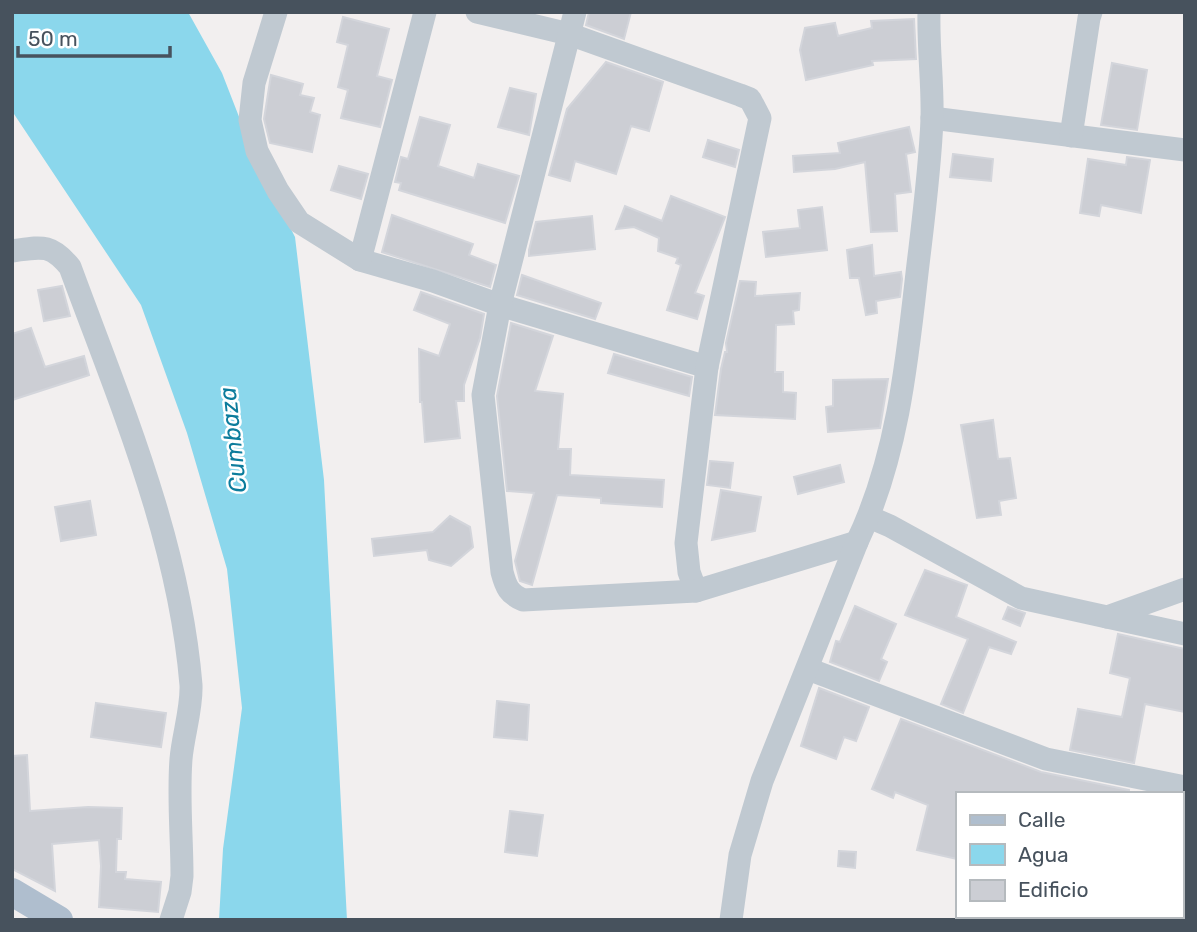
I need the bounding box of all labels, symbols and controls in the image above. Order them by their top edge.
scale bar [18,14,170,58]
text: 50 m [28,26,78,51]
water label: Cumbaza [214,386,252,494]
legend [956,792,1183,918]
text: Calle [1018,807,1066,832]
text: Agua [1018,842,1069,867]
text: Edificio [1018,877,1088,902]

